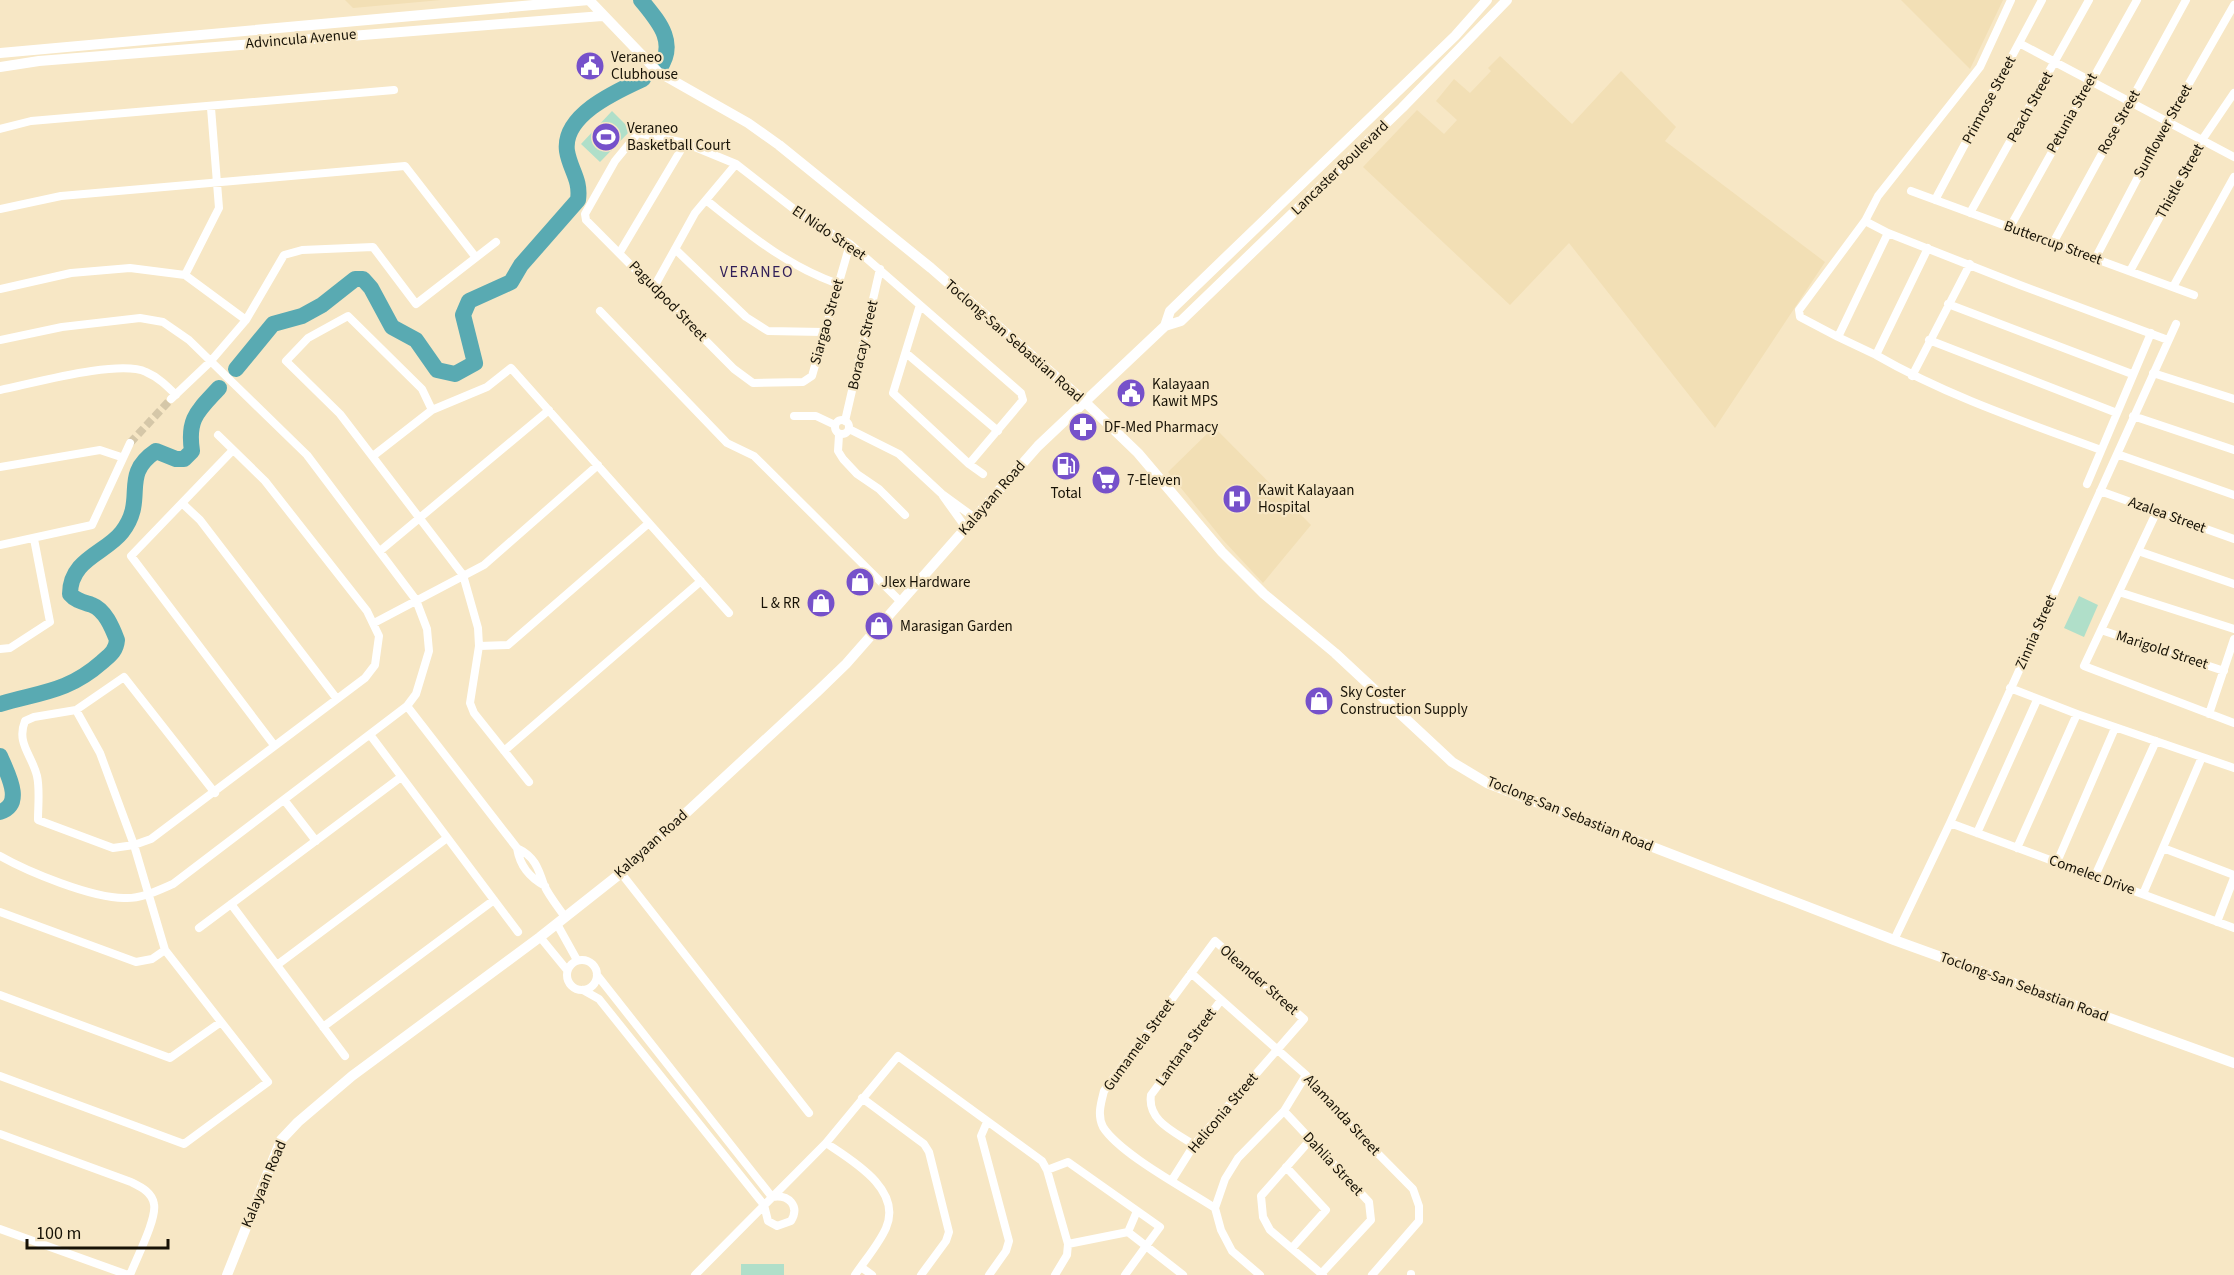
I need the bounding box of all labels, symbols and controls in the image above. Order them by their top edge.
street label: Advincula Avenue [245,24,357,54]
place label: Veraneo Clubhouse [611,47,678,85]
public building icon: Veraneo Clubhouse [574,50,606,82]
street label: Primrose Street [1957,52,2021,148]
street label: Peach Street [2002,68,2058,146]
street label: Petunia Street [2041,69,2103,157]
street label: Sunflower Street [2128,80,2198,182]
street label: Rose Street [2093,86,2145,158]
street label: Lancaster Boulevard [1287,116,1393,220]
place label: Veraneo Basketball Court [627,118,731,156]
sports icon: Veraneo Basketball Court [590,121,622,153]
street label: Thistle Street [2151,140,2209,222]
street label: El Nido Street [788,200,870,266]
street label: Buttercup Street [2001,216,2105,270]
street label: Pagudpod Street [624,256,712,346]
district label: VERANEO [720,261,794,283]
street label: Toclong-San Sebastian Road [940,275,1088,407]
street label: Siargao Street [805,277,849,367]
street label: Boracay Street [843,298,883,392]
place label: Kalayaan Kawit MPS [1152,374,1218,412]
public building icon: Kalayaan Kawit MPS [1115,377,1147,409]
pharmacy icon: DF-Med Pharmacy [1067,411,1099,443]
place label: DF-Med Pharmacy [1104,417,1218,438]
fuel station icon: Total [1050,450,1082,482]
street label: Kalayaan Road [954,456,1030,540]
supermarket icon: 7-Eleven [1090,464,1122,496]
place label: 7-Eleven [1127,470,1181,491]
place label: Kawit Kalayaan Hospital [1258,480,1354,518]
place label: Total [1050,483,1082,504]
hospital icon: Kawit Kalayaan Hospital [1221,483,1253,515]
street label: Azalea Street [2125,491,2209,539]
shop icon: Jlex Hardware [844,566,876,598]
place label: Jlex Hardware [881,572,970,593]
shop icon: L & RR [805,587,837,619]
street label: Zinnia Street [2010,591,2062,673]
place label: L & RR [761,593,800,614]
shop icon: Marasigan Garden [863,610,895,642]
place label: Marasigan Garden [900,616,1013,637]
street label: Marigold Street [2113,625,2211,675]
place label: Sky Coster Construction Supply [1340,682,1468,720]
shop icon: Sky Coster Construction Supply [1303,685,1335,717]
street label: Toclong-San Sebastian Road [1484,771,1656,857]
street label: Kalayaan Road [609,805,693,883]
street label: Comelec Drive [2046,850,2138,900]
street label: Oleander Street [1215,940,1303,1020]
street label: Toclong-San Sebastian Road [1937,947,2111,1027]
street label: Gumamela Street [1098,995,1180,1095]
street label: Lantana Street [1151,1004,1221,1090]
street label: Heliconia Street [1183,1068,1263,1158]
street label: Alamanda Street [1299,1070,1385,1160]
street label: Dahlia Street [1298,1127,1368,1201]
street label: Kalayaan Road [236,1137,292,1231]
scale bar [27,1212,168,1250]
text: 100 m [36,1221,81,1246]

